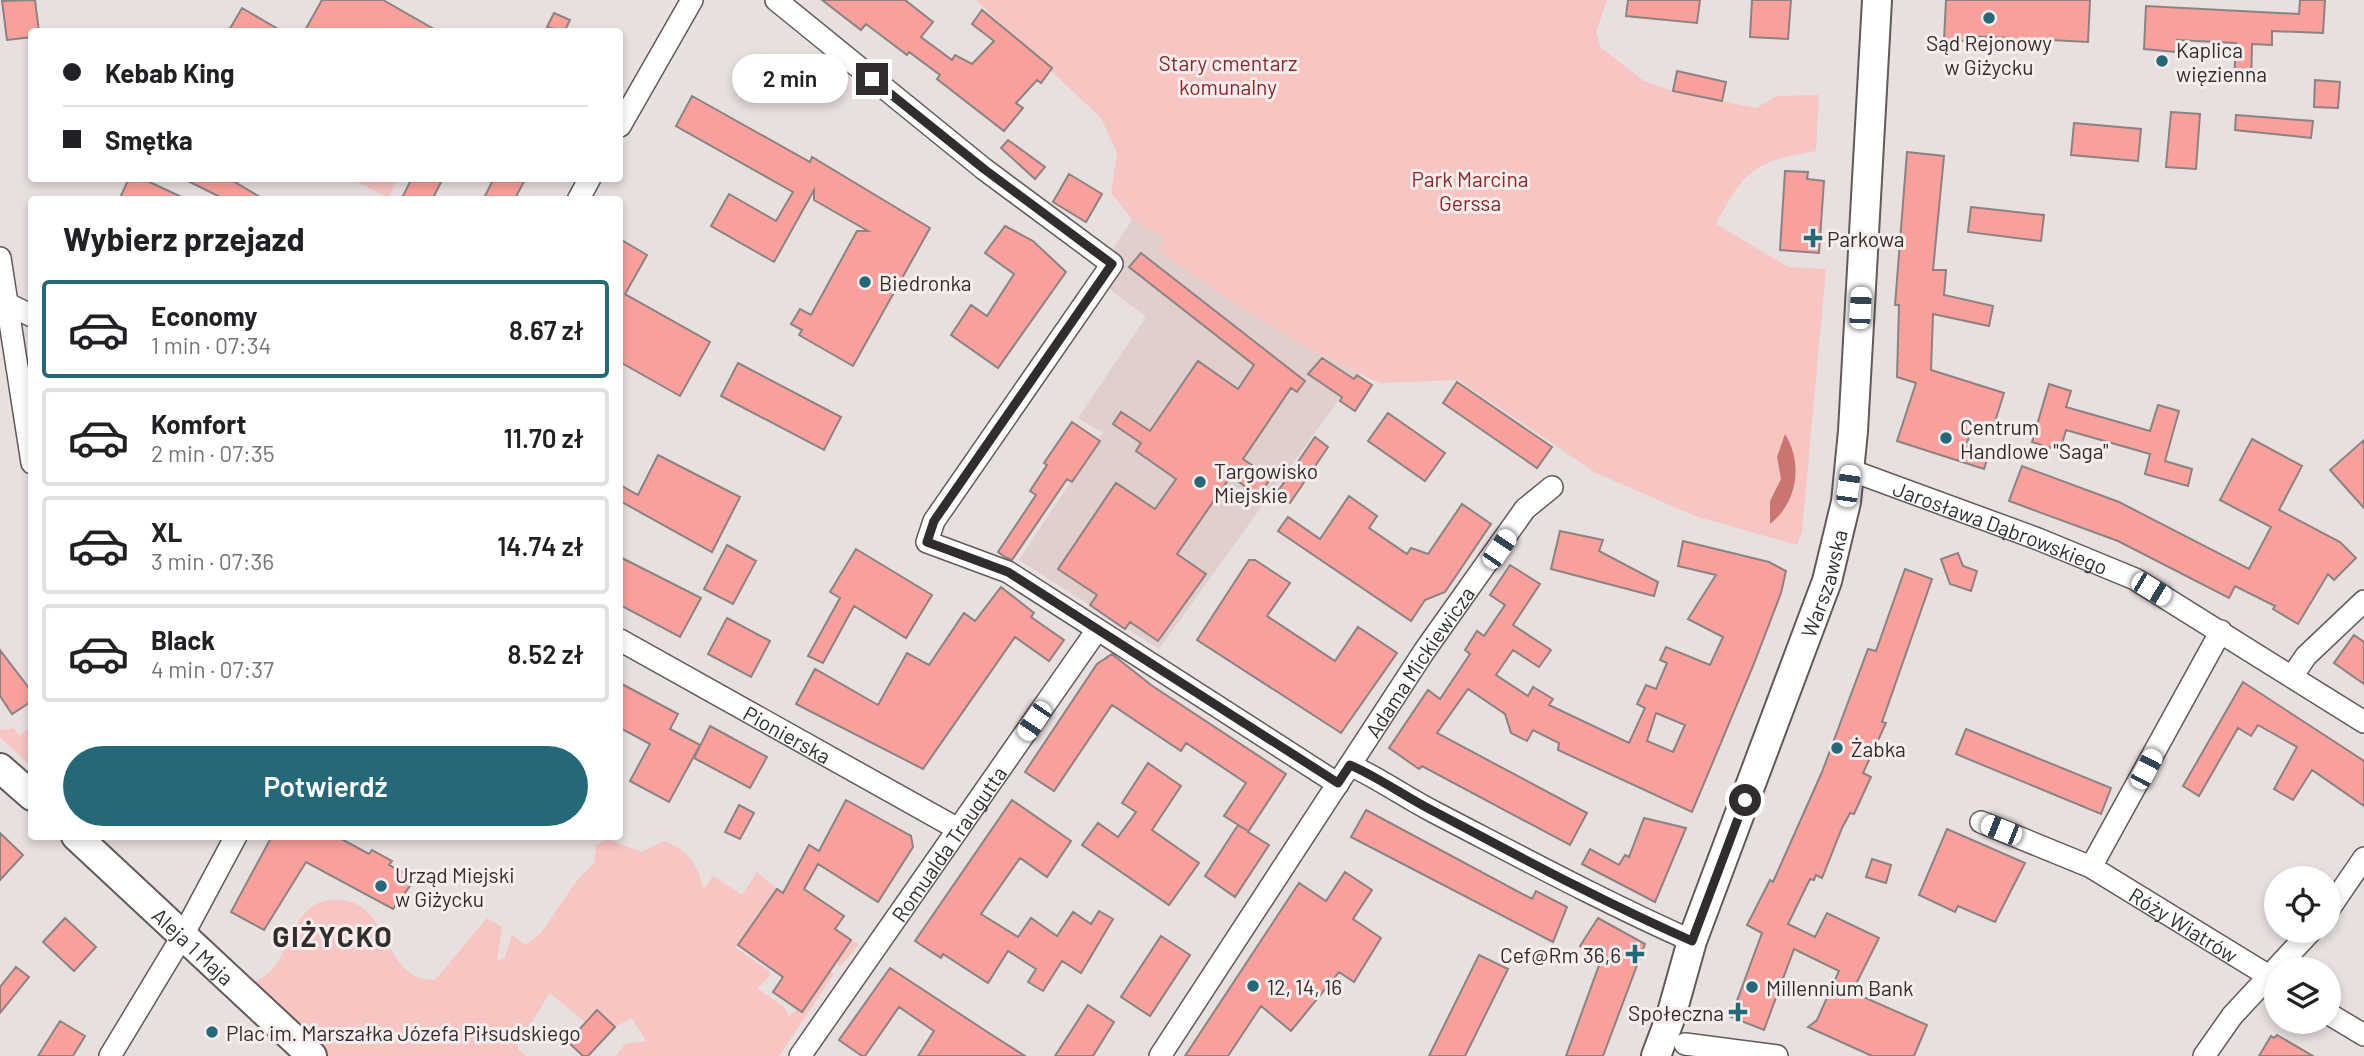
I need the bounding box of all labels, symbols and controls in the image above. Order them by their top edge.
marker: Sąd Rejonowy w Giżycku [1981,10,1997,26]
place label: Sąd Rejonowy w Giżycku [1926,30,2052,79]
place label: Kaplica więzienna [2176,37,2267,86]
park label: Stary cmentarz komunalny [1159,50,1297,99]
marker: Kaplica więzienna [2154,53,2170,69]
callout: 2 min [732,55,848,104]
text: Kebab King [105,57,234,88]
route end [856,63,888,95]
text: 2 min [763,64,817,92]
text: Smętka [105,124,193,155]
park label: Park Marcina Gerssa [1411,166,1529,215]
text: Wybierz przejazd [63,219,305,257]
place label: Parkowa [1827,226,1905,251]
marker: Parkowa [1805,230,1821,246]
place label: Biedronka [879,270,972,295]
marker: Biedronka [857,274,873,290]
car [1849,286,1872,330]
icon: car [67,298,130,361]
text: Economy [151,300,257,331]
text: 8.67 zł [509,314,584,345]
text: 1 min · 07:34 [151,331,271,359]
icon: car [67,406,130,469]
text: Komfort [151,408,246,439]
place label: Centrum Handlowe "Saga" [1960,414,2109,463]
text: 11.70 zł [503,422,584,453]
marker: Centrum Handlowe "Saga" [1938,430,1954,446]
text: 2 min · 07:35 [151,439,275,467]
place label: Targowisko Miejskie [1214,458,1318,507]
car [1835,464,1862,508]
marker: Targowisko Miejskie [1192,474,1208,490]
street label: Jarosława Dąbrowskiego [1890,475,2112,579]
icon: car [67,514,130,577]
text: XL [151,516,182,547]
car [1479,526,1520,572]
street label: Warszawska [1795,527,1851,640]
text: 14.74 zł [497,530,584,561]
text: 3 min · 07:36 [151,547,274,575]
car [2128,569,2175,609]
street label: Adama Mickiewicza [1359,581,1479,742]
icon: car [67,622,130,685]
text: Black [151,624,215,655]
text: 8.52 zł [507,638,584,669]
text: 4 min · 07:37 [151,655,274,683]
car [1014,698,1055,744]
street label: Pionierska [740,699,836,768]
place label: Żabka [1851,736,1906,761]
marker: Żabka [1829,740,1845,756]
button: Potwierdź [63,746,588,826]
car [2127,746,2166,792]
street label: Romualda Traugutta [885,761,1011,926]
route start [1729,784,1761,816]
car [1978,812,2025,848]
place label: Urząd Miejski w Giżycku [395,862,515,911]
map controls [2264,866,2341,1034]
button: locate [2264,866,2341,943]
marker: Urząd Miejski w Giżycku [373,878,389,894]
street label: Róży Wiatrów [2125,881,2243,967]
street label: Aleja 1 Maja [148,902,240,990]
district label: GIŻYCKO [272,919,394,953]
place label: Cef@Rm 36,6 [1500,942,1621,967]
marker: Cef@Rm 36,6 [1627,946,1643,962]
button: layers [2264,957,2341,1034]
place label: 12, 14, 16 [1267,974,1342,999]
place label: Millennium Bank [1766,975,1914,1000]
marker: 12, 14, 16 [1245,978,1261,994]
marker: Millennium Bank [1744,979,1760,995]
place label: Społeczna [1628,1000,1724,1025]
marker: Społeczna [1730,1004,1746,1020]
place label: Plac im. Marszałka Józefa Piłsudskiego [226,1020,581,1045]
marker: Plac im. Marszałka Józefa Piłsudskiego [204,1024,220,1040]

